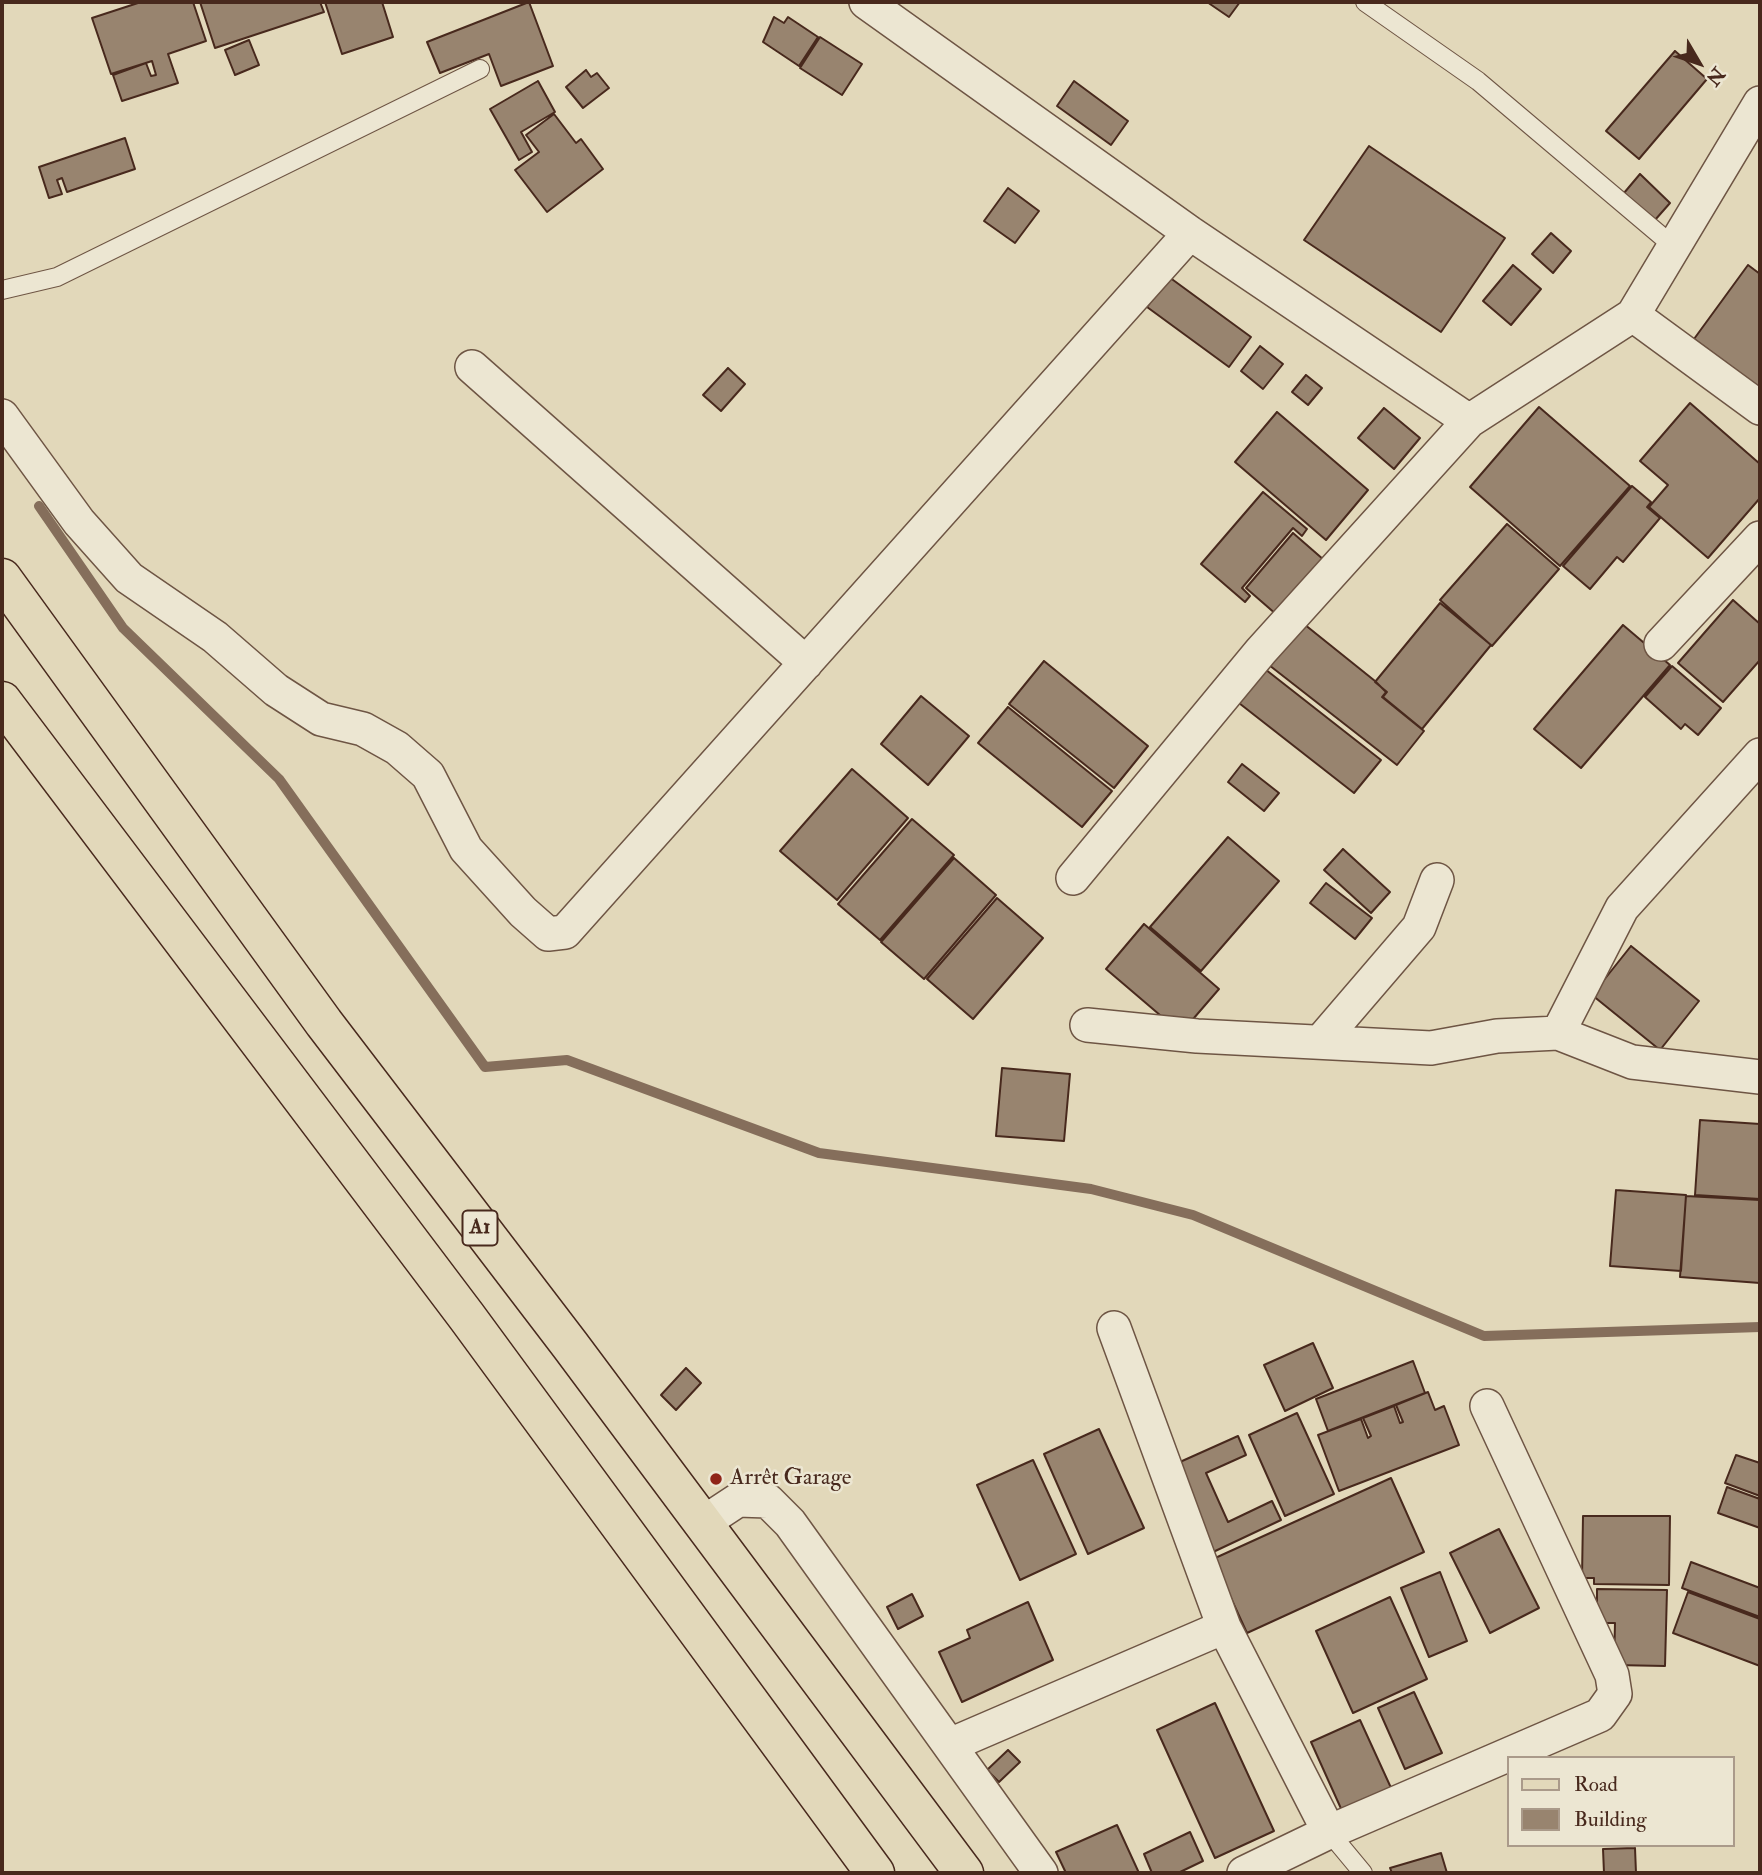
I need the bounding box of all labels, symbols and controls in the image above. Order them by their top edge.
north arrow [1664,28,1734,98]
text: N [1701,62,1730,90]
road number: A1 [462,1210,498,1246]
place label: Arrêt Garage [730,1465,851,1493]
marker: Arrêt Garage [708,1471,724,1487]
legend [1506,1756,1734,1847]
text: Road [1574,1771,1618,1798]
text: Building [1574,1806,1647,1833]

